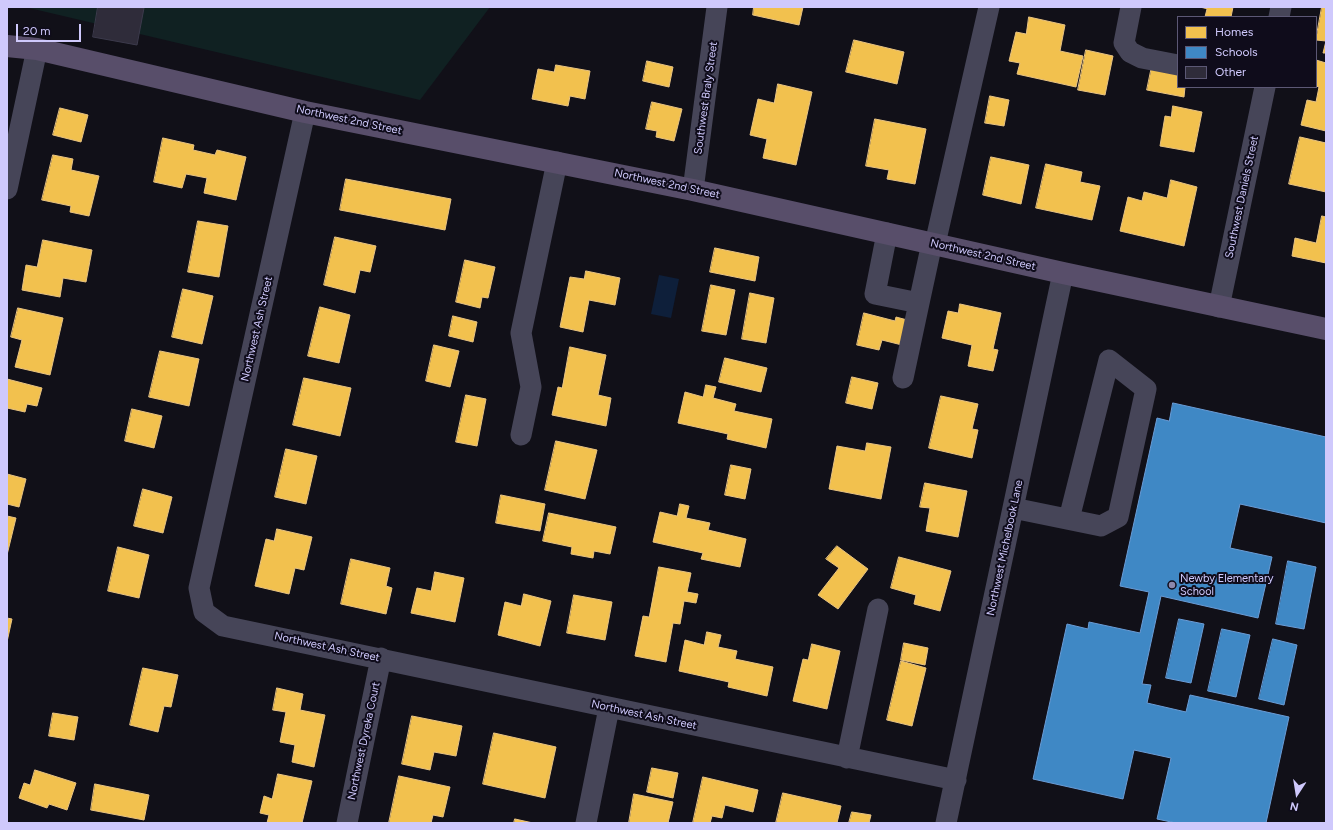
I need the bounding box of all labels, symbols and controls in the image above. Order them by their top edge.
scale bar [18,16,83,42]
legend [1177,16,1317,88]
text: 20 m [23,24,51,38]
text: Homes [1215,25,1253,39]
street label: Southwest Braly Street [692,41,720,155]
text: Schools [1215,45,1258,59]
text: Other [1215,65,1246,79]
street label: Northwest 2nd Street [295,102,403,138]
street label: Southwest Daniels Street [1223,135,1261,259]
street label: Northwest 2nd Street [613,166,721,202]
street label: Northwest 2nd Street [929,236,1037,274]
street label: Northwest Ash Street [238,275,276,383]
street label: Northwest Michelbook Lane [984,479,1026,617]
place label: Newby Elementary School [1180,572,1273,598]
marker: Newby Elementary School [1167,580,1177,590]
street label: Northwest Ash Street [273,629,381,665]
street label: Northwest Dyreka Court [345,681,383,801]
street label: Northwest Ash Street [590,697,698,733]
north arrow [1277,774,1317,814]
text: N [1289,799,1300,813]

